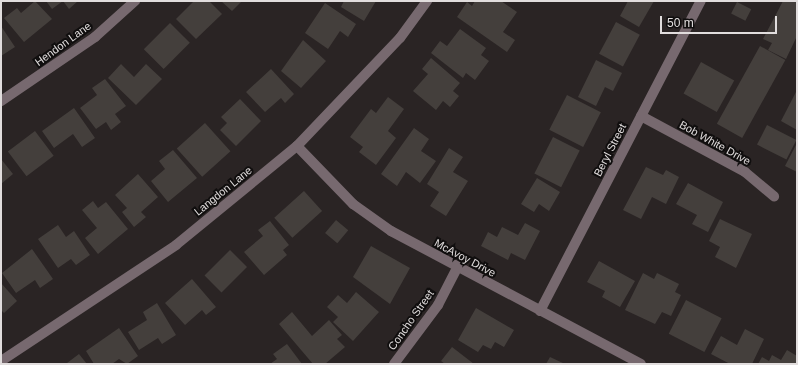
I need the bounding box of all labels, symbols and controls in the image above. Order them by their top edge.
scale bar [662,8,779,34]
text: 50 m [667,16,694,30]
street label: Hendon Lane [32,19,94,69]
street label: Bob White Drive [677,118,753,168]
street label: Beryl Street [591,121,629,179]
street label: Langdon Lane [192,164,254,218]
street label: McAvoy Drive [432,236,498,280]
street label: Concho Street [385,287,437,353]

